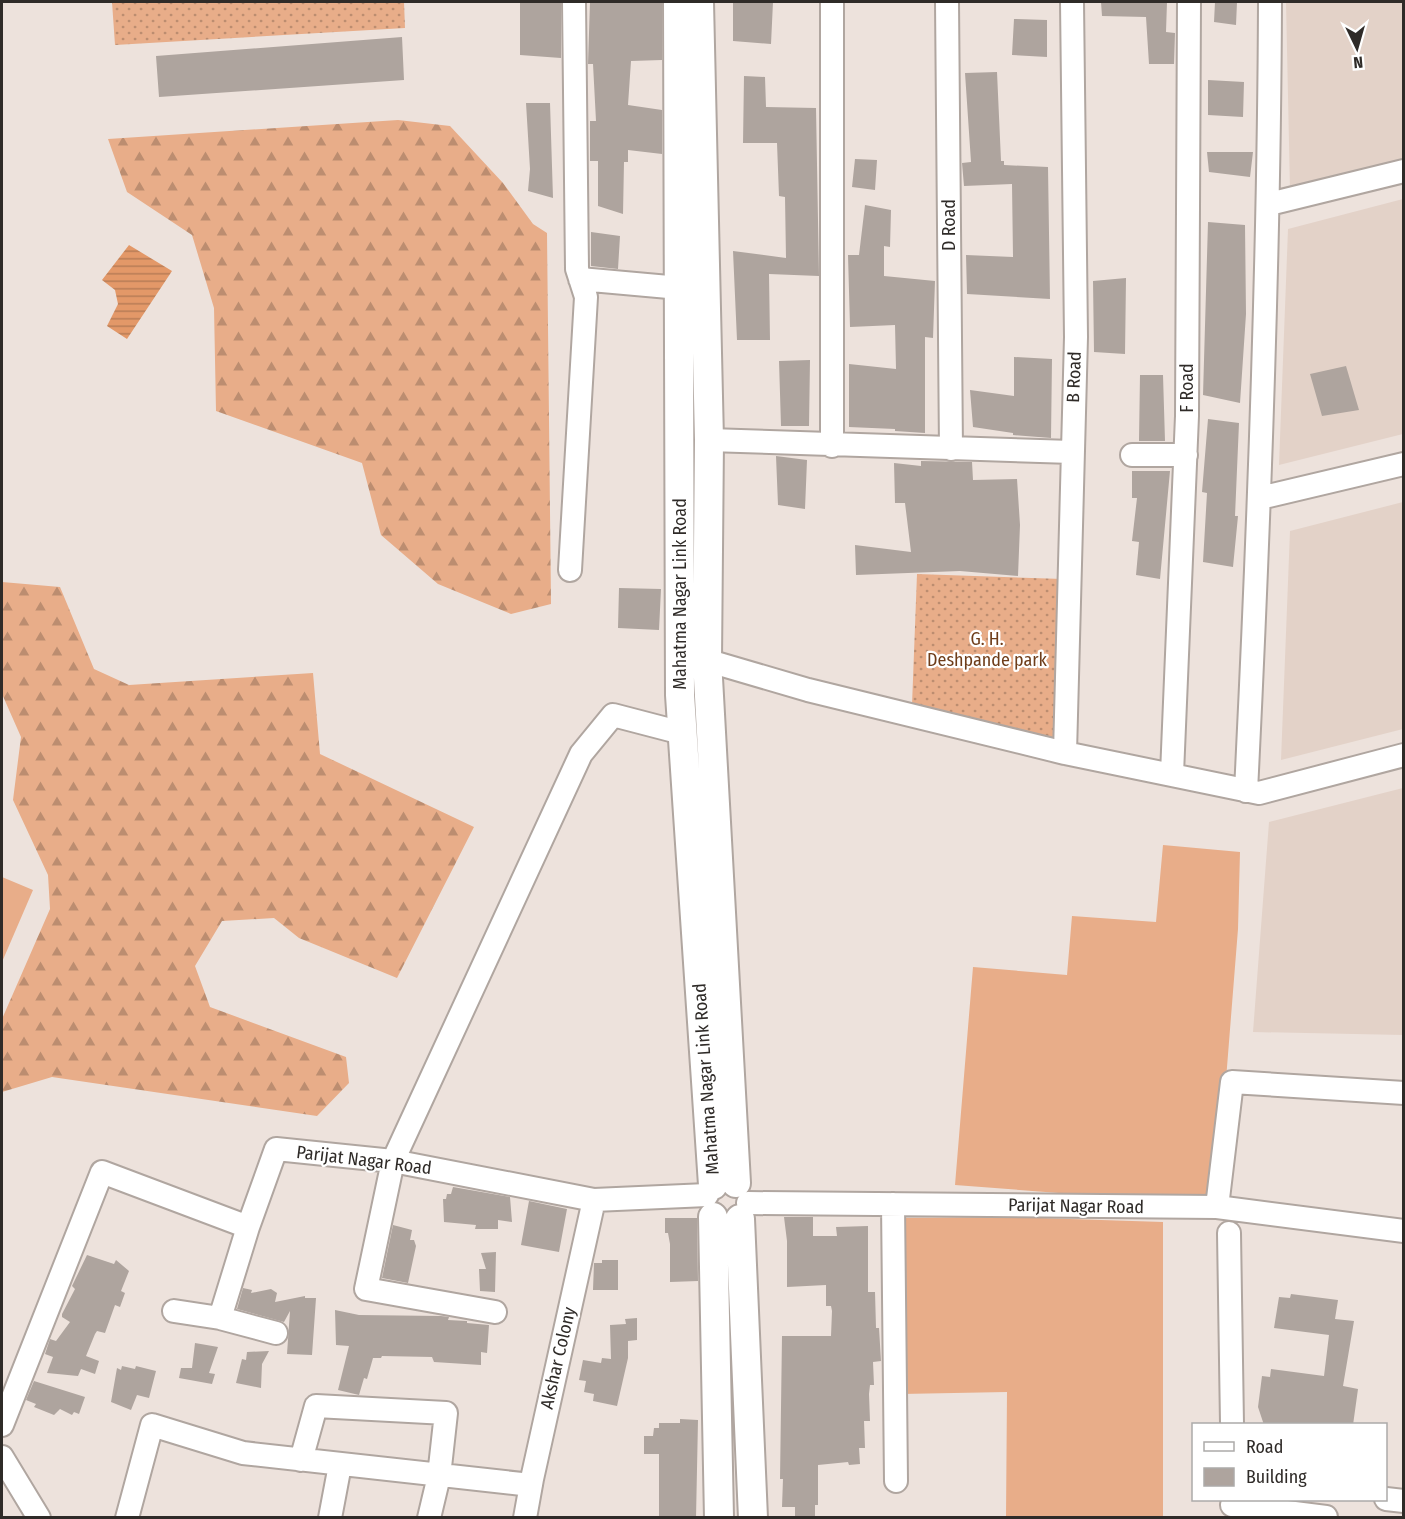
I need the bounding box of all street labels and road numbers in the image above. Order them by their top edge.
street label: D Road [938,199,960,251]
street label: B Road [1062,351,1086,403]
street label: F Road [1176,363,1198,413]
street label: Mahatma Nagar Link Road [669,498,691,690]
street label: Mahatma Nagar Link Road [688,983,724,1175]
street label: Parijat Nagar Road [295,1141,433,1179]
street label: Parijat Nagar Road [1008,1194,1144,1218]
street label: Akshar Colony [536,1305,580,1411]

